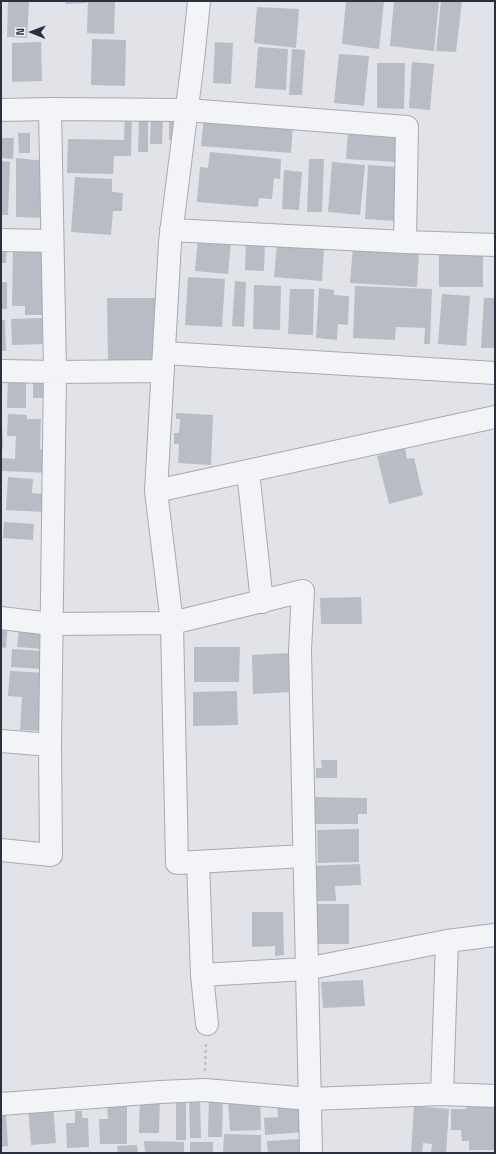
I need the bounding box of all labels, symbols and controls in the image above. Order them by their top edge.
north arrow [12,12,52,52]
text: N [13,28,27,36]

